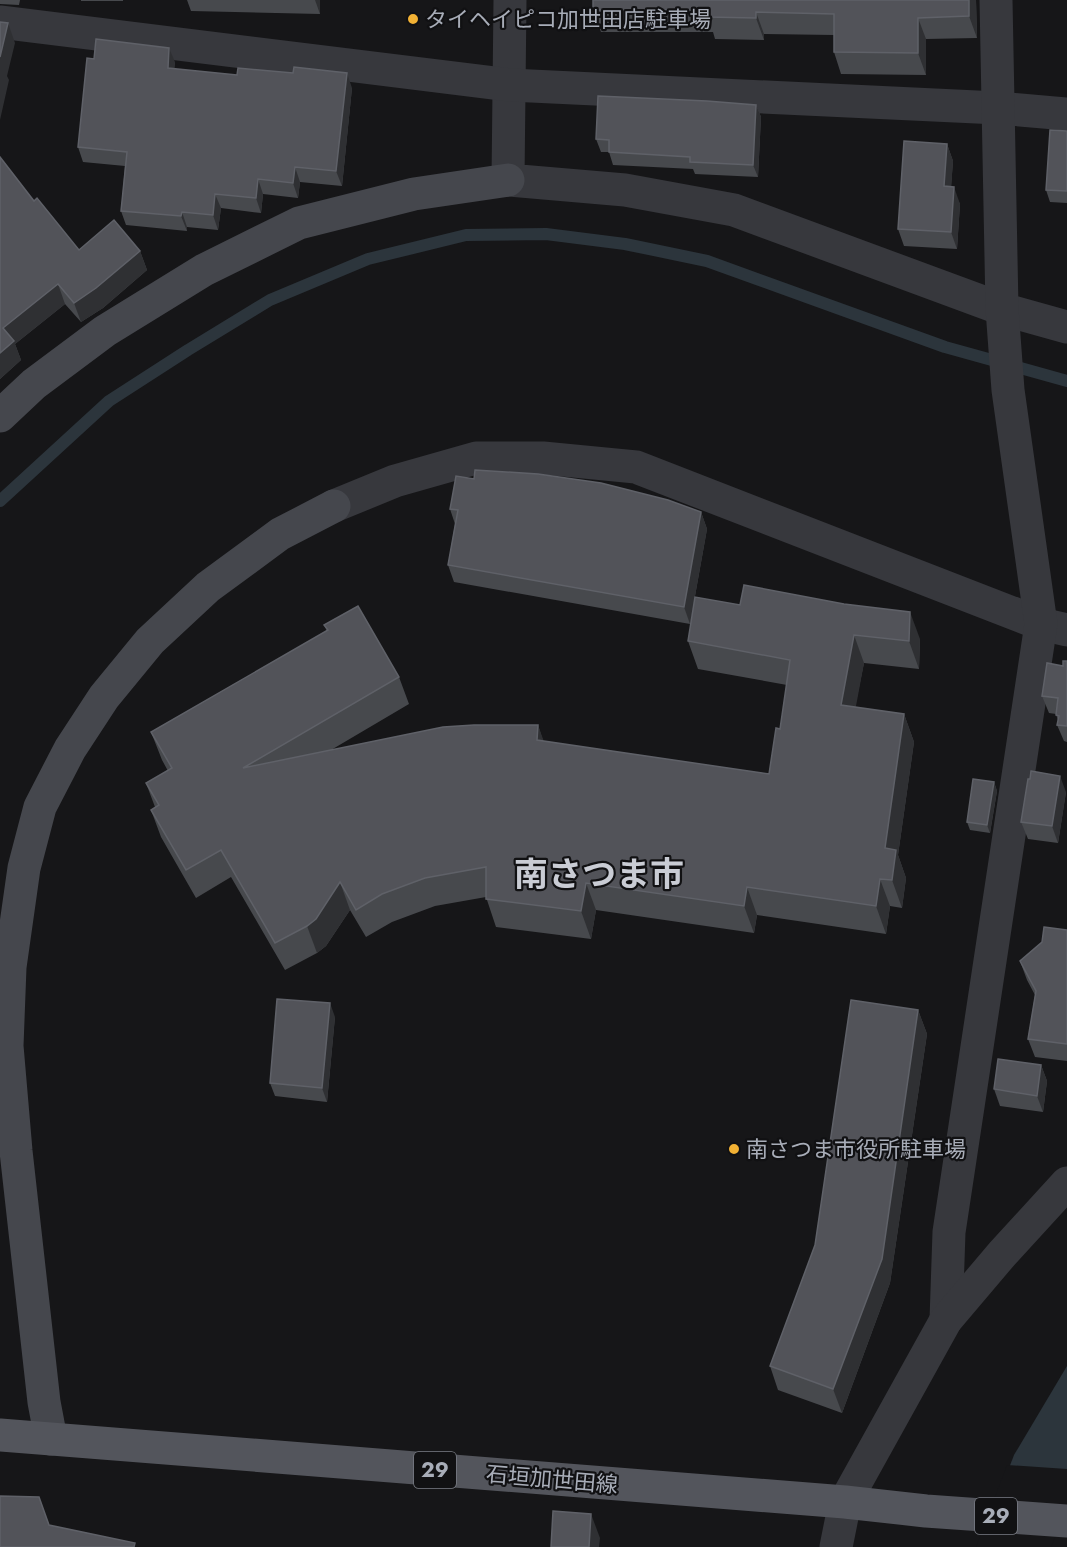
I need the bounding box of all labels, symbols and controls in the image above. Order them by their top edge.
place label: タイヘイピコ加世田店駐車場 [425,3,711,35]
marker: タイヘイピコ加世田店駐車場 [406,12,420,26]
district label: 南さつま市 [514,850,684,899]
place label: 南さつま市役所駐車場 [746,1133,966,1165]
marker: 南さつま市役所駐車場 [727,1142,741,1156]
road number: 29 [414,1452,456,1488]
street label: 石垣加世田線 [485,1457,619,1501]
road number: 29 [975,1498,1017,1534]

